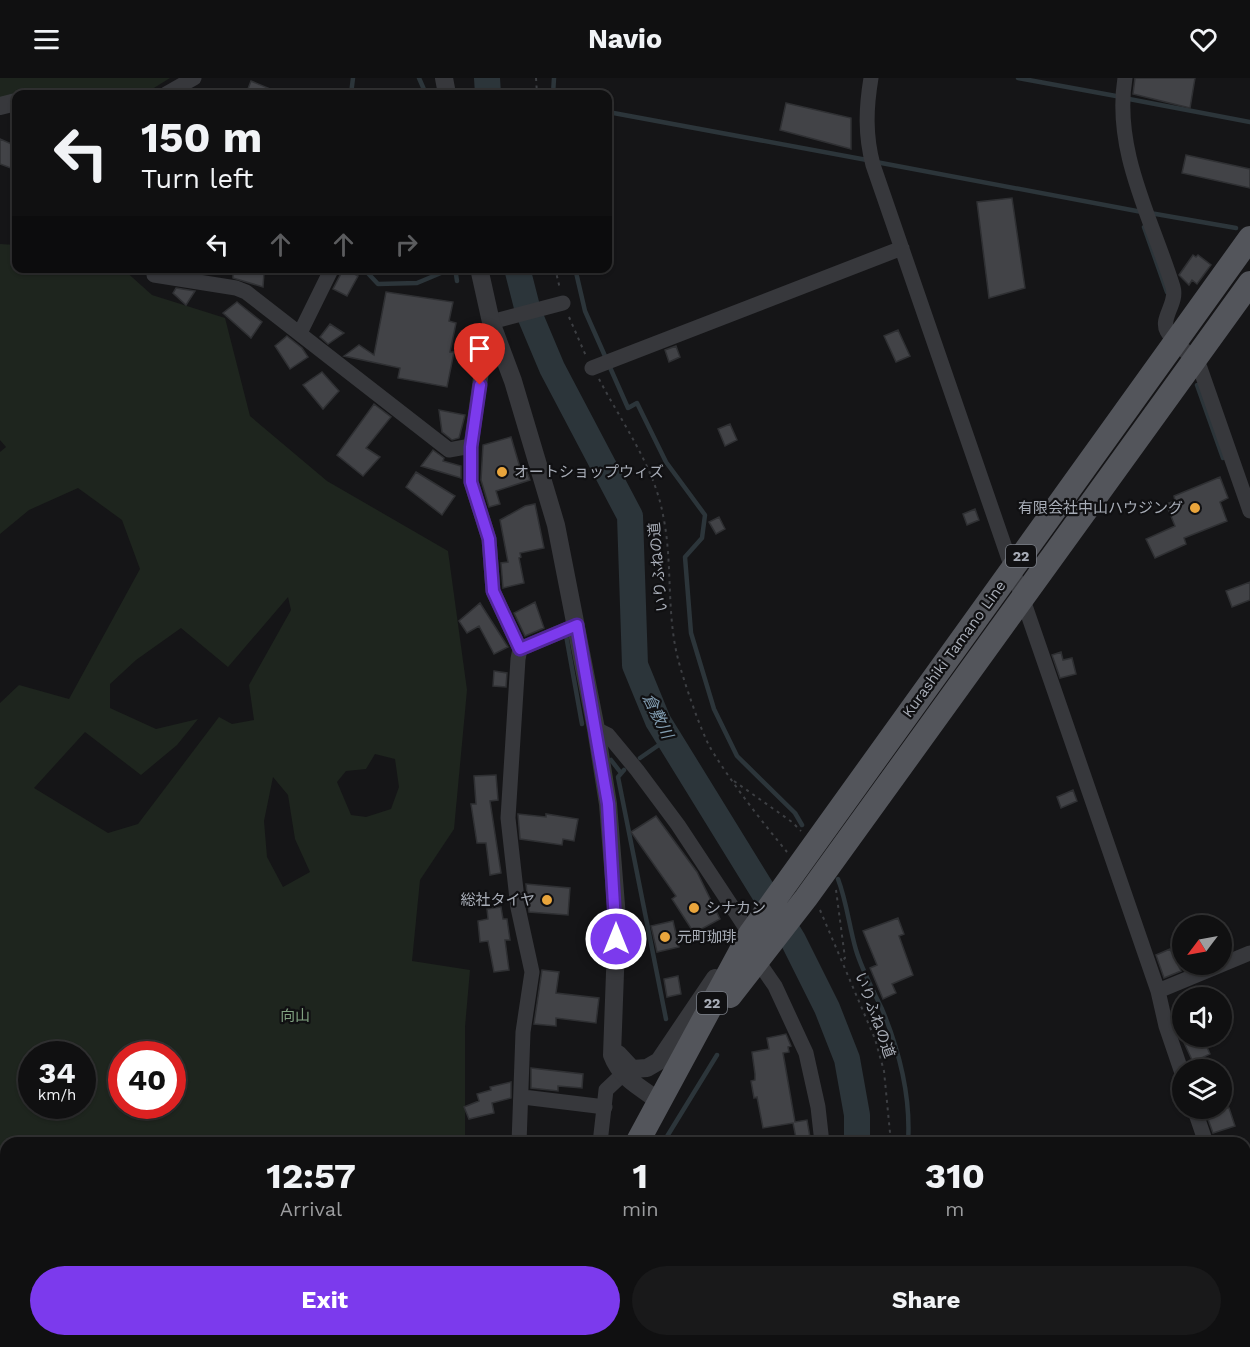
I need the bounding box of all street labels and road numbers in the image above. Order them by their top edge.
street label: いりふねの道 [645,521,671,613]
road number: 22 [1006,545,1036,567]
street label: Kurashiki Tamano Line [898,577,1010,721]
street label: いりふねの道 [851,970,899,1060]
road number: 22 [697,992,727,1014]

